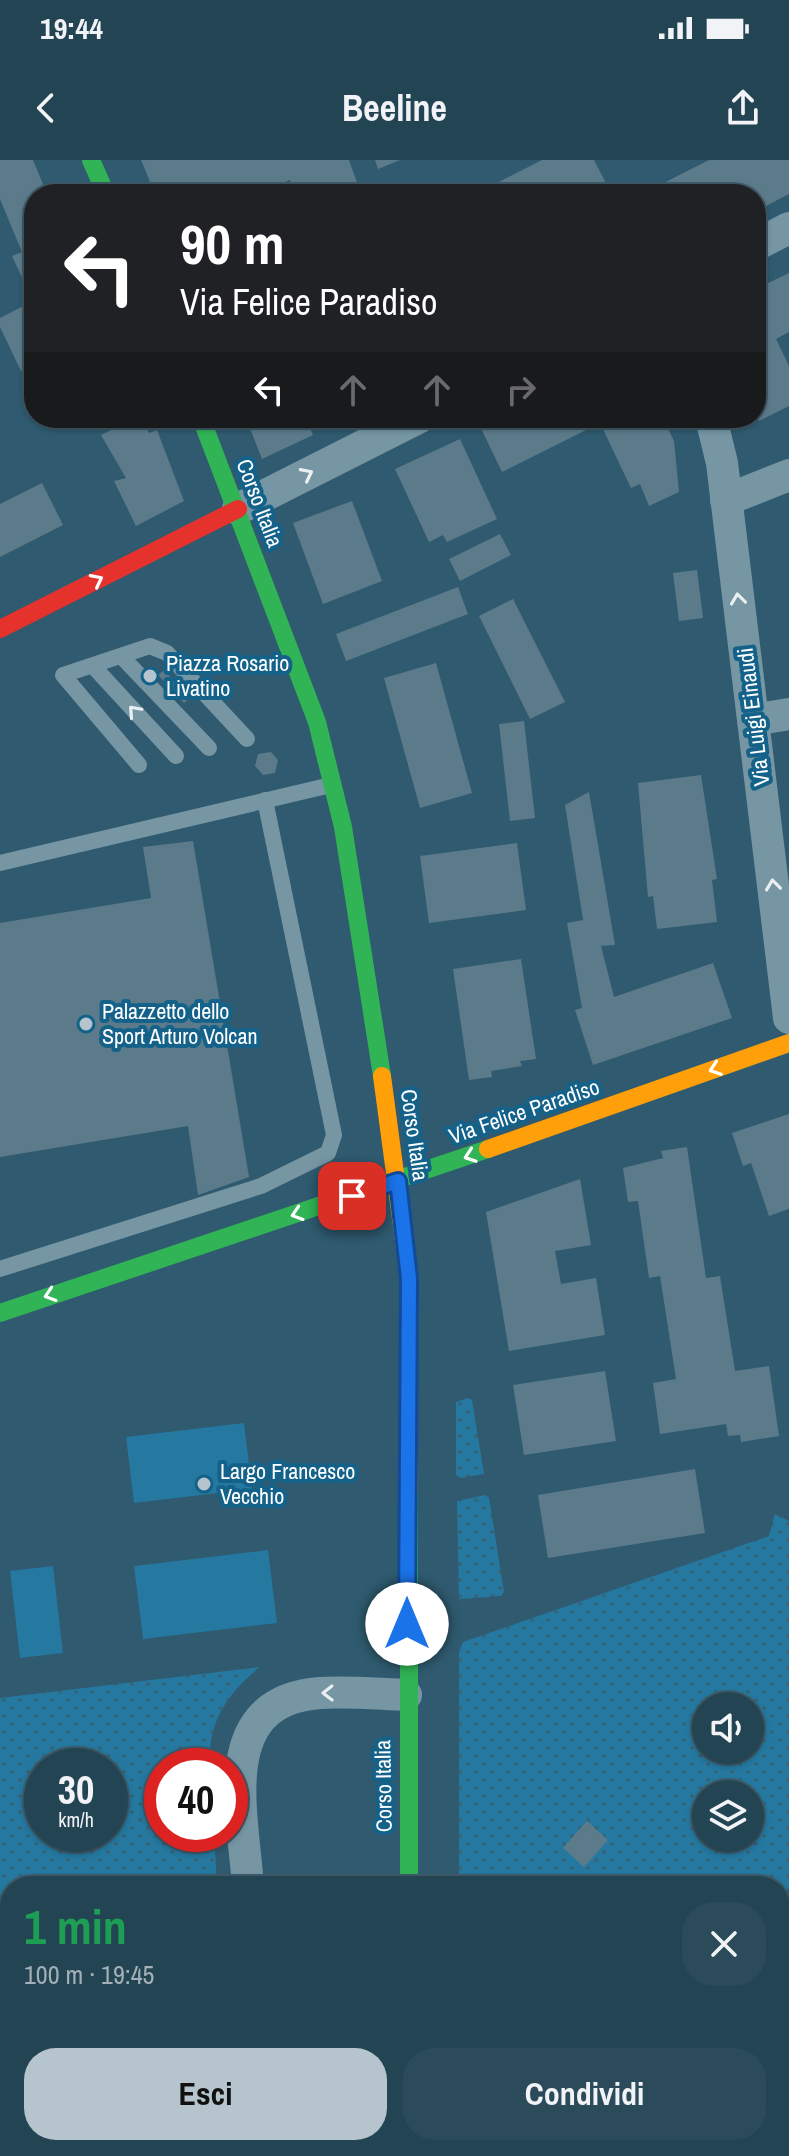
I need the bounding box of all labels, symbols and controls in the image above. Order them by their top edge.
text: 19:44 [40,8,103,48]
text: Beeline [342,84,447,132]
icon: back [24,86,68,130]
icon: share [721,86,765,130]
text: 90 m [180,206,285,281]
icon: left [48,216,152,320]
text: Via Felice Paradiso [180,278,437,326]
icon: left [247,368,291,412]
icon: ahead [331,368,375,412]
icon: ahead [415,368,459,412]
icon: right [499,368,543,412]
street label: Corso Italia [229,455,291,551]
one-way arrow [299,468,314,484]
one-way arrow [88,574,103,590]
one-way arrow [730,592,747,605]
street label: Via Luigi Einaudi [730,646,776,788]
place label: Piazza Rosario Livatino [166,648,289,703]
marker: Piazza Rosario Livatino [141,667,159,685]
one-way arrow [130,705,144,720]
one-way arrow [765,878,782,892]
place label: Palazzetto dello Sport Arturo Volcan [102,996,257,1051]
marker: Palazzetto dello Sport Arturo Volcan [77,1015,95,1033]
one-way arrow [709,1060,723,1076]
street label: Via Felice Paradiso [445,1071,603,1151]
street label: Corso Italia [394,1087,436,1183]
one-way arrow [464,1146,478,1162]
pin [318,1162,386,1230]
icon: arrive [330,1174,374,1218]
one-way arrow [291,1205,304,1221]
one-way arrow [44,1286,57,1302]
place label: Largo Francesco Vecchio [220,1456,355,1511]
marker: Largo Francesco Vecchio [195,1475,213,1493]
position arrow [365,1582,449,1666]
one-way arrow [322,1685,334,1702]
map controls [692,1692,764,1852]
button: sound [692,1692,764,1764]
street label: Corso Italia [367,1740,399,1832]
speed limit sign: 40 [144,1748,248,1852]
text: 30 [58,1763,94,1816]
button: layers [692,1780,764,1852]
text: km/h [58,1806,94,1833]
text: 1 min [24,1894,127,1959]
button: close [682,1902,766,1986]
text: 100 m · 19:45 [24,1957,154,1992]
button: Esci [24,2048,387,2140]
button: Condividi [403,2048,766,2140]

